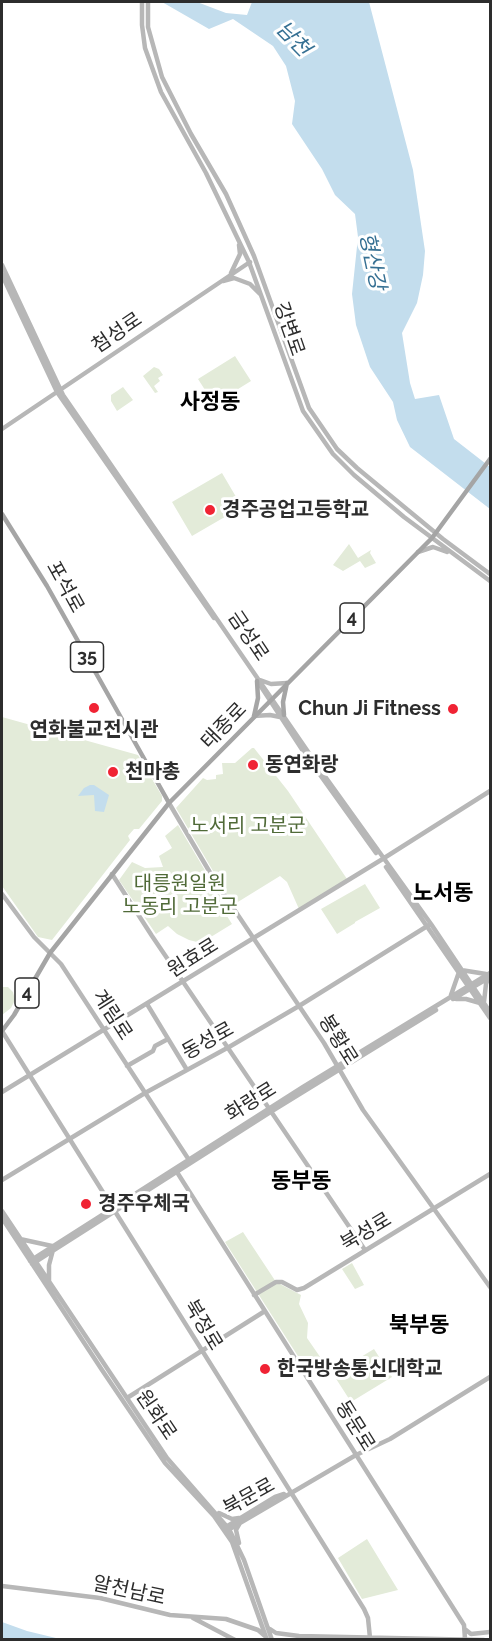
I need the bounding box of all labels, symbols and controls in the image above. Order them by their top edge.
water label: 남천 [271,16,315,62]
water label: 형산강 [354,230,390,292]
street label: 강변로 [269,299,309,359]
street label: 첨성로 [87,308,147,358]
district label: 사정동 [180,389,240,415]
place label: 경주공업고등학교 [222,498,369,522]
marker: 경주공업고등학교 [203,503,217,517]
street label: 포석로 [41,557,89,617]
road number: 4 [340,603,364,633]
street label: 금성로 [223,606,273,666]
road number: 35 [70,642,104,672]
place label: Chun Ji Fitness [298,697,441,721]
street label: 태종로 [196,698,252,754]
marker: 연화불교전시관 [87,701,101,715]
marker: Chun Ji Fitness [446,702,460,716]
place label: 연화불교전시관 [30,718,158,742]
place label: 동연화랑 [265,753,339,777]
marker: 동연화랑 [246,758,260,772]
place label: 천마총 [125,760,180,784]
marker: 천마총 [106,765,120,779]
park label: 노서리 고분군 [190,814,306,838]
park label: 대릉원일원 노동리 고분군 [122,872,238,919]
district label: 노서동 [413,880,473,906]
street label: 원효로 [163,933,223,983]
road number: 4 [15,978,39,1008]
street label: 계림로 [87,985,137,1045]
street label: 봉황로 [313,1010,363,1070]
street label: 동성로 [178,1017,238,1065]
street label: 화랑로 [221,1077,281,1127]
district label: 동부동 [271,1168,331,1194]
place label: 경주우체국 [98,1192,190,1216]
marker: 경주우체국 [79,1197,93,1211]
street label: 북성로 [336,1207,396,1257]
street label: 북정로 [178,1295,228,1355]
district label: 북부동 [389,1312,449,1338]
place label: 한국방송통신대학교 [277,1357,443,1381]
marker: 한국방송통신대학교 [258,1362,272,1376]
street label: 원화로 [131,1385,181,1445]
street label: 동문로 [330,1396,380,1456]
street label: 북문로 [219,1473,279,1521]
street label: 알천남로 [91,1572,167,1610]

